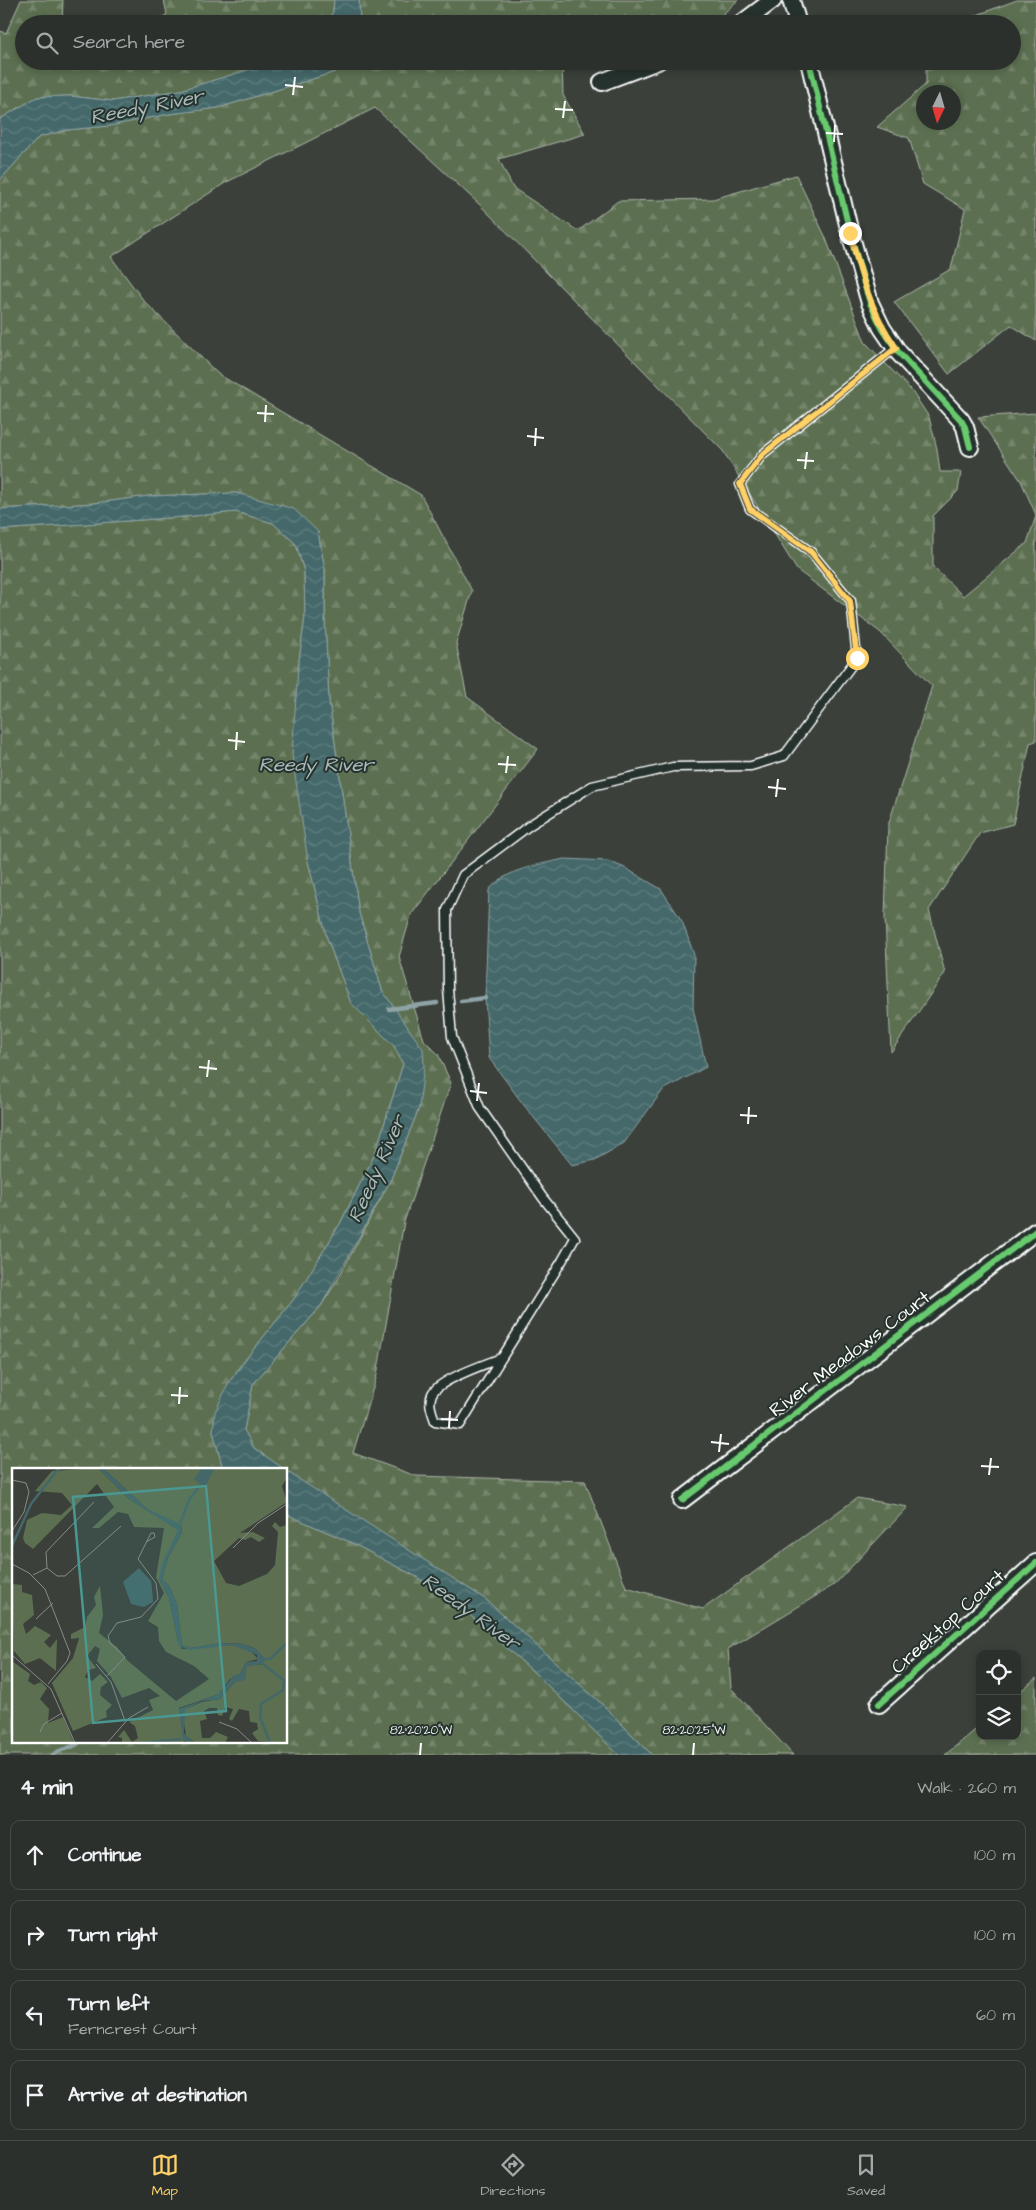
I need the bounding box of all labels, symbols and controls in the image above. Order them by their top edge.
search box [15,15,1021,70]
icon: search [33,29,61,57]
text: Search here [73,29,185,56]
water label: Reedy River [88,82,208,133]
north arrow [916,85,961,130]
route end [839,222,862,245]
route start [846,647,869,670]
water label: Reedy River [259,751,375,780]
water label: Reedy River [341,1109,415,1227]
street label: River Meadows Court [764,1284,936,1424]
inset map [12,1468,288,1742]
street label: Creektop Court [885,1563,1011,1680]
water label: Reedy River [416,1567,527,1659]
map controls [976,1650,1021,1740]
button: locate [976,1650,1021,1695]
button: layers [976,1695,1021,1740]
text: 82°20'20"W [390,1722,453,1739]
text: 82°20'25"W [662,1722,726,1739]
text: 4 min [20,1773,73,1802]
text: Walk · 260 m [917,1777,1016,1799]
icon: ahead [21,1841,49,1869]
text: Continue [68,1842,142,1869]
text: 100 m [974,1844,1015,1866]
icon: right [21,1921,49,1949]
text: Turn right [68,1922,157,1949]
text: 100 m [974,1924,1015,1946]
text: Turn left [68,1991,149,2018]
icon: left [21,2001,49,2029]
text: 60 m [976,2004,1015,2026]
text: Ferncrest Court [68,2018,197,2040]
icon: arrive [21,2081,49,2109]
text: Arrive at destination [68,2082,247,2109]
tab: Map [151,2151,179,2201]
tab: Directions [480,2151,545,2201]
tab: Saved [847,2151,885,2201]

